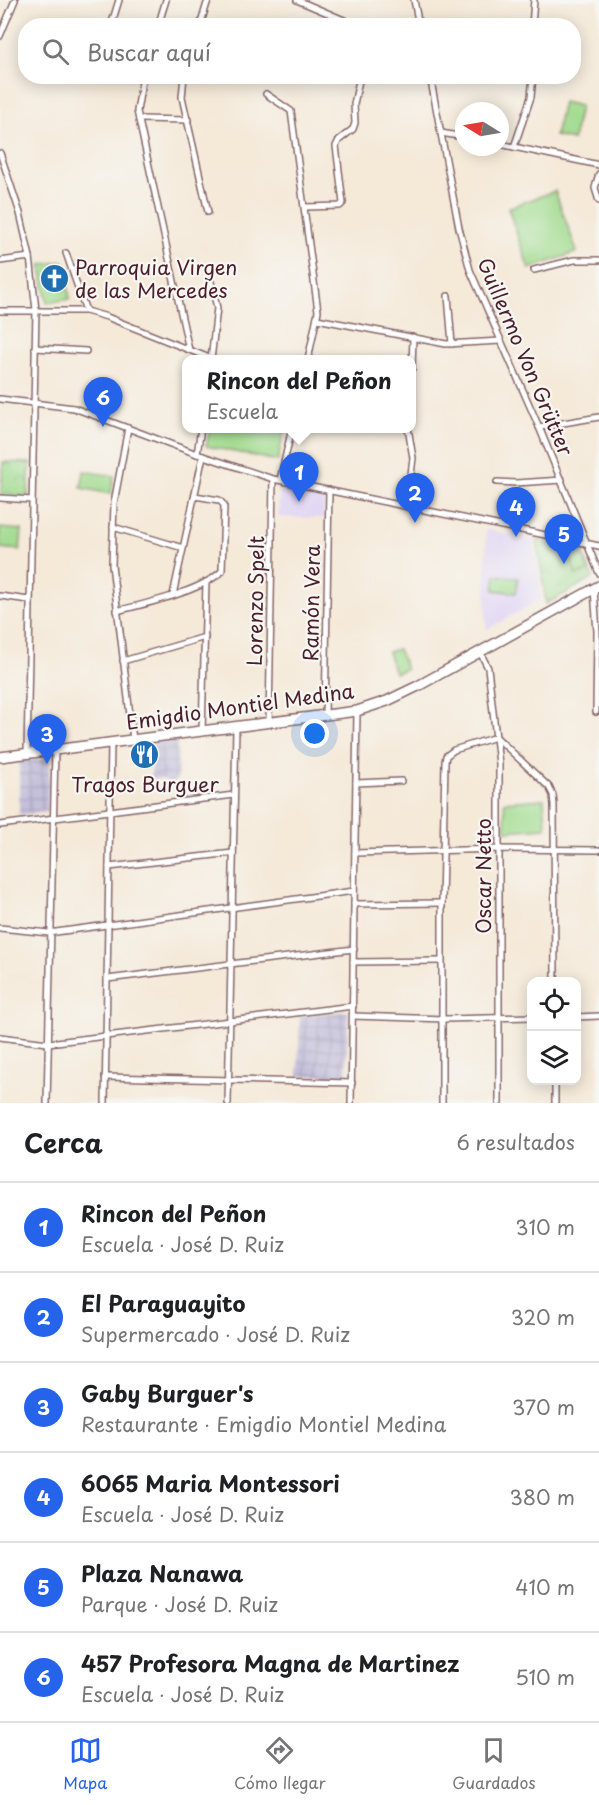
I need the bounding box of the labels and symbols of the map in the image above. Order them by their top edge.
north arrow [455,102,509,156]
place label: Parroquia Virgen de las Mercedes [75,252,237,305]
street label: Guillermo Von Grütter [471,253,582,461]
church icon: Parroquia Virgen de las Mercedes [38,263,70,295]
pin: 6 [84,378,122,427]
pin: 1 [280,452,318,502]
pin: 2 [396,474,434,523]
pin: 4 [496,488,536,537]
pin: 5 [544,514,584,564]
street label: Lorenzo Spelt [239,536,271,666]
street label: Ramón Vera [295,544,327,662]
street label: Emigdio Montiel Medina [124,675,356,737]
pin: 3 [28,714,66,764]
your location [300,719,329,748]
restaurant icon: Tragos Burguer [129,738,161,770]
place label: Tragos Burguer [71,769,220,799]
street label: Oscar Netto [468,818,498,934]

